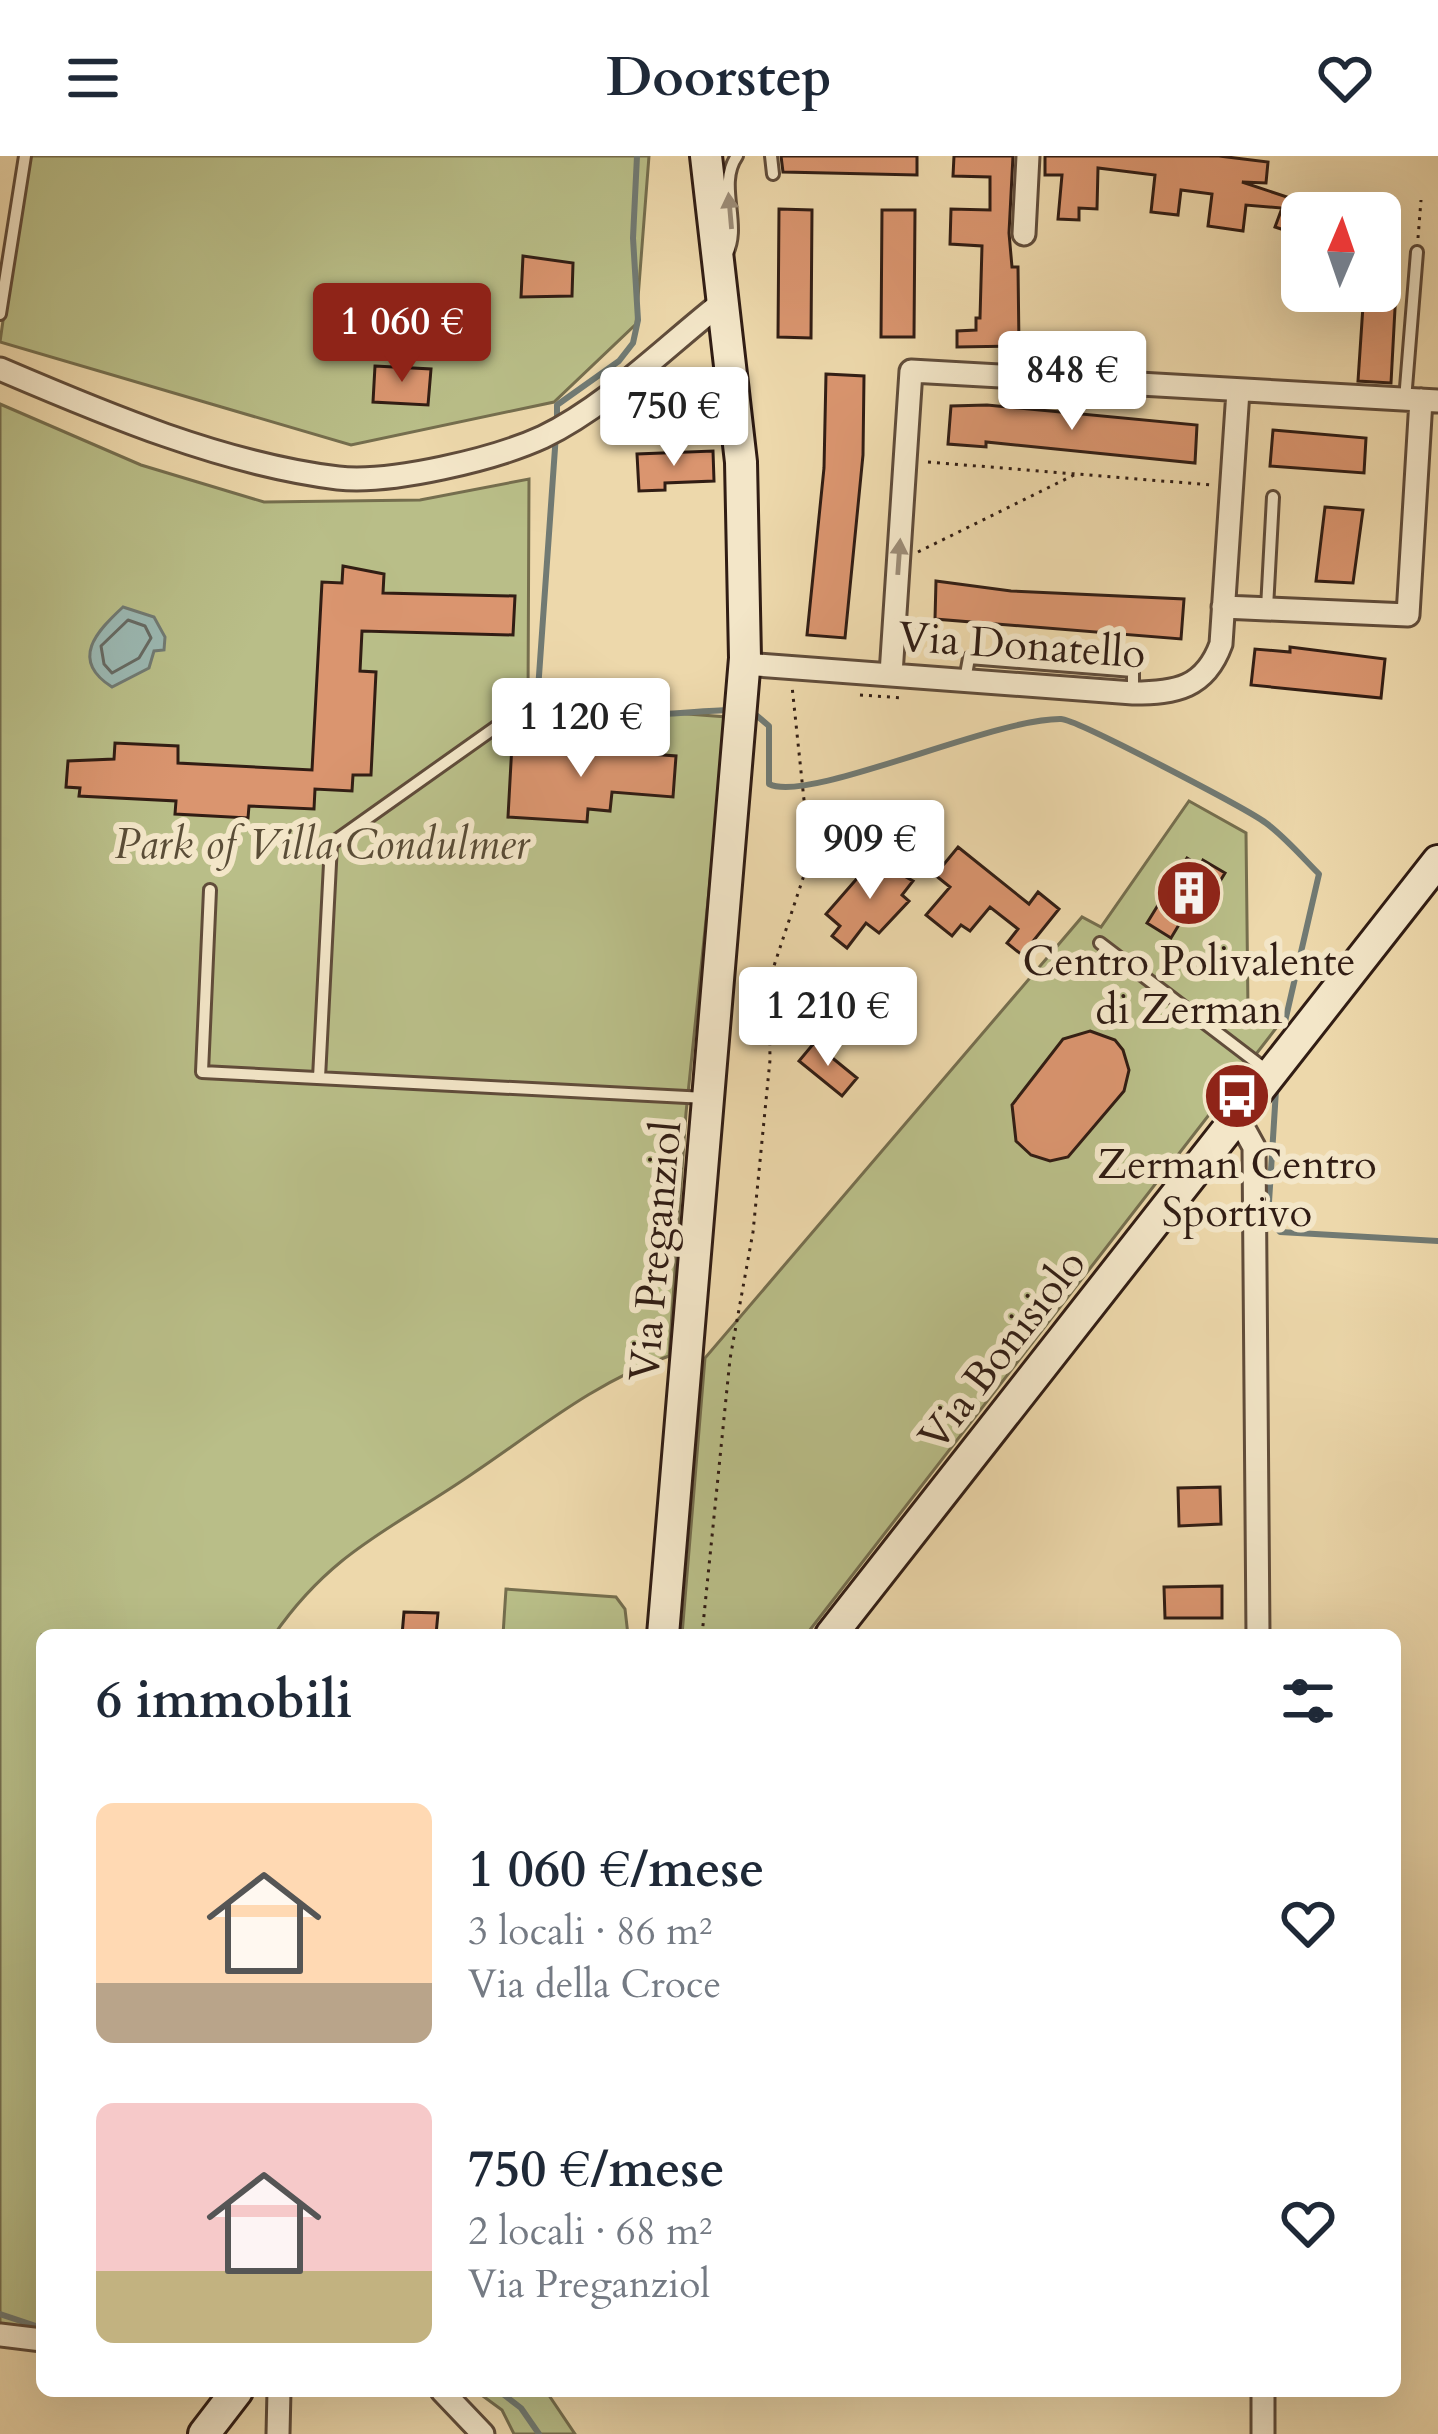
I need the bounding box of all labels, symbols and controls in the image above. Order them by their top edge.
text: Doorstep [606,42,832,115]
icon: menu [60,45,126,111]
icon: heart [1312,45,1378,111]
one-way arrow [721,192,740,229]
north arrow [1281,192,1401,312]
map controls [1281,192,1401,312]
pin: 1 060 € [291,283,513,385]
text: 1 060 € [340,295,464,348]
pin: 848 € [988,331,1156,433]
text: 848 € [1025,343,1119,396]
pin: 750 € [590,367,758,469]
text: 750 € [627,379,721,432]
one-way arrow [889,538,908,575]
street label: Via Donatello [897,608,1147,683]
pin: 1 120 € [470,678,692,780]
text: 1 120 € [519,690,643,743]
pin: 909 € [786,800,954,902]
text: 909 € [823,812,917,865]
park label: Park of Villa Condulmer [115,816,531,873]
building icon: Centro Polivalente di Zerman [1154,858,1224,928]
place label: Centro Polivalente di Zerman [1022,933,1356,1038]
pin: 1 210 € [717,967,939,1069]
text: 1 210 € [766,979,890,1032]
bus stop icon: Zerman Centro Sportivo [1202,1061,1272,1131]
street label: Via Preganziol [616,1119,695,1384]
place label: Zerman Centro Sportivo [1097,1136,1377,1241]
street label: Via Bonisiolo [906,1237,1099,1462]
text: 6 immobili [96,1666,352,1736]
icon: filters [1275,1668,1341,1734]
text: 1 060 €/mese [468,1835,765,1905]
icon: home [192,1851,336,1995]
icon: heart [1275,1890,1341,1956]
text: 3 locali · 86 m² [468,1905,712,1958]
text: Via della Croce [468,1958,721,2011]
text: 750 €/mese [468,2135,725,2205]
icon: home [192,2151,336,2295]
icon: heart [1275,2190,1341,2256]
text: 2 locali · 68 m² [468,2205,712,2258]
text: Via Preganziol [468,2258,710,2311]

